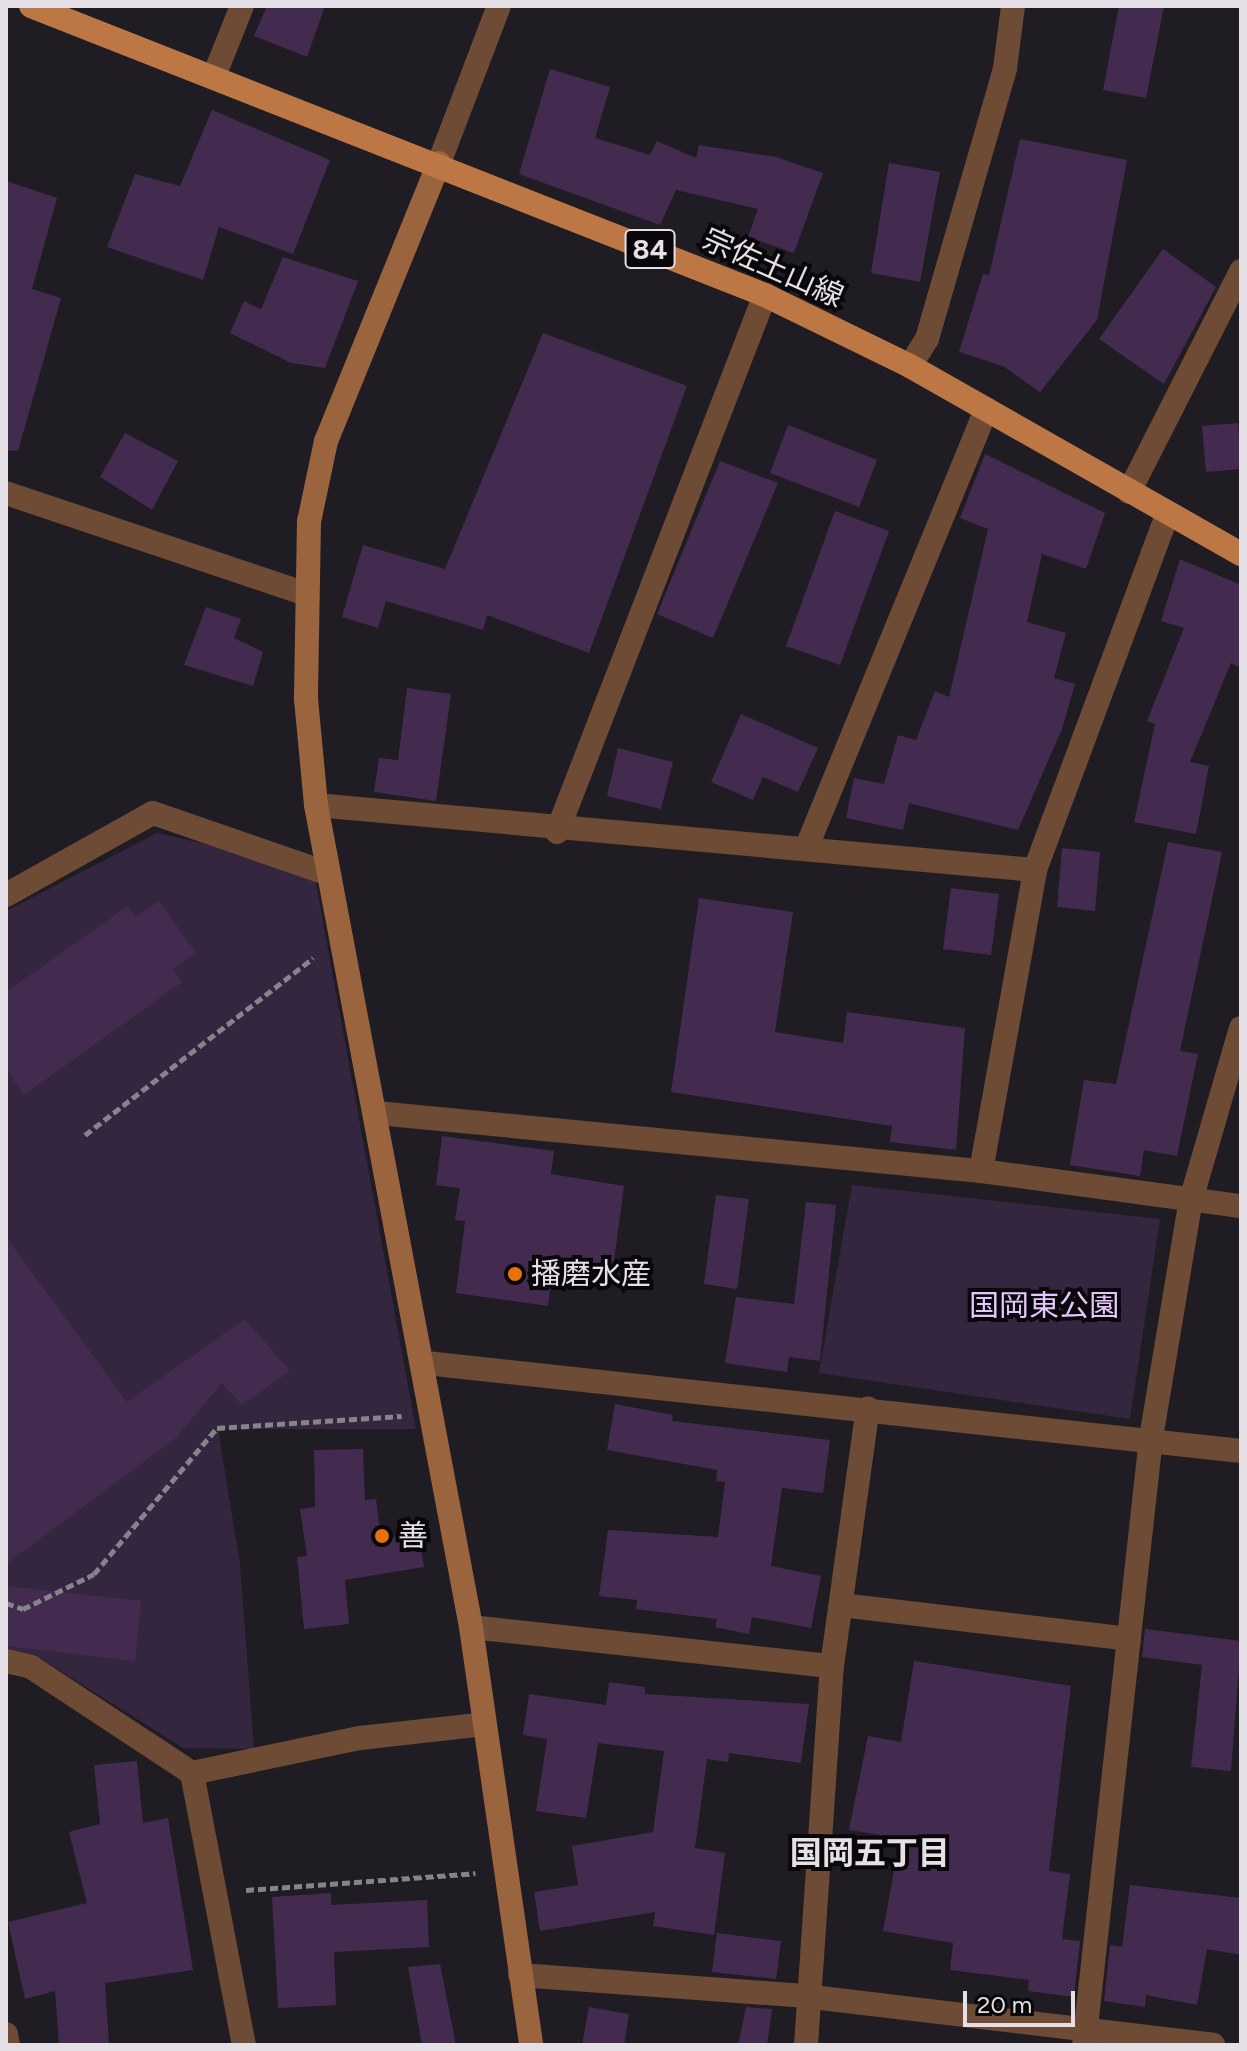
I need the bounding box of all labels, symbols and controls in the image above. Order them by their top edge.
street label: 宗佐土山線 [697,221,849,315]
road number: 84 [624,225,676,273]
place label: 播磨水産 [531,1256,651,1292]
marker: 播磨水産 [506,1265,524,1283]
park label: 国岡東公園 [969,1288,1119,1324]
place label: 善 [398,1518,428,1554]
marker: 善 [373,1527,391,1545]
district label: 国岡五丁目 [790,1834,950,1872]
scale bar [967,1975,1079,2025]
text: 20 m [977,1990,1032,2019]

